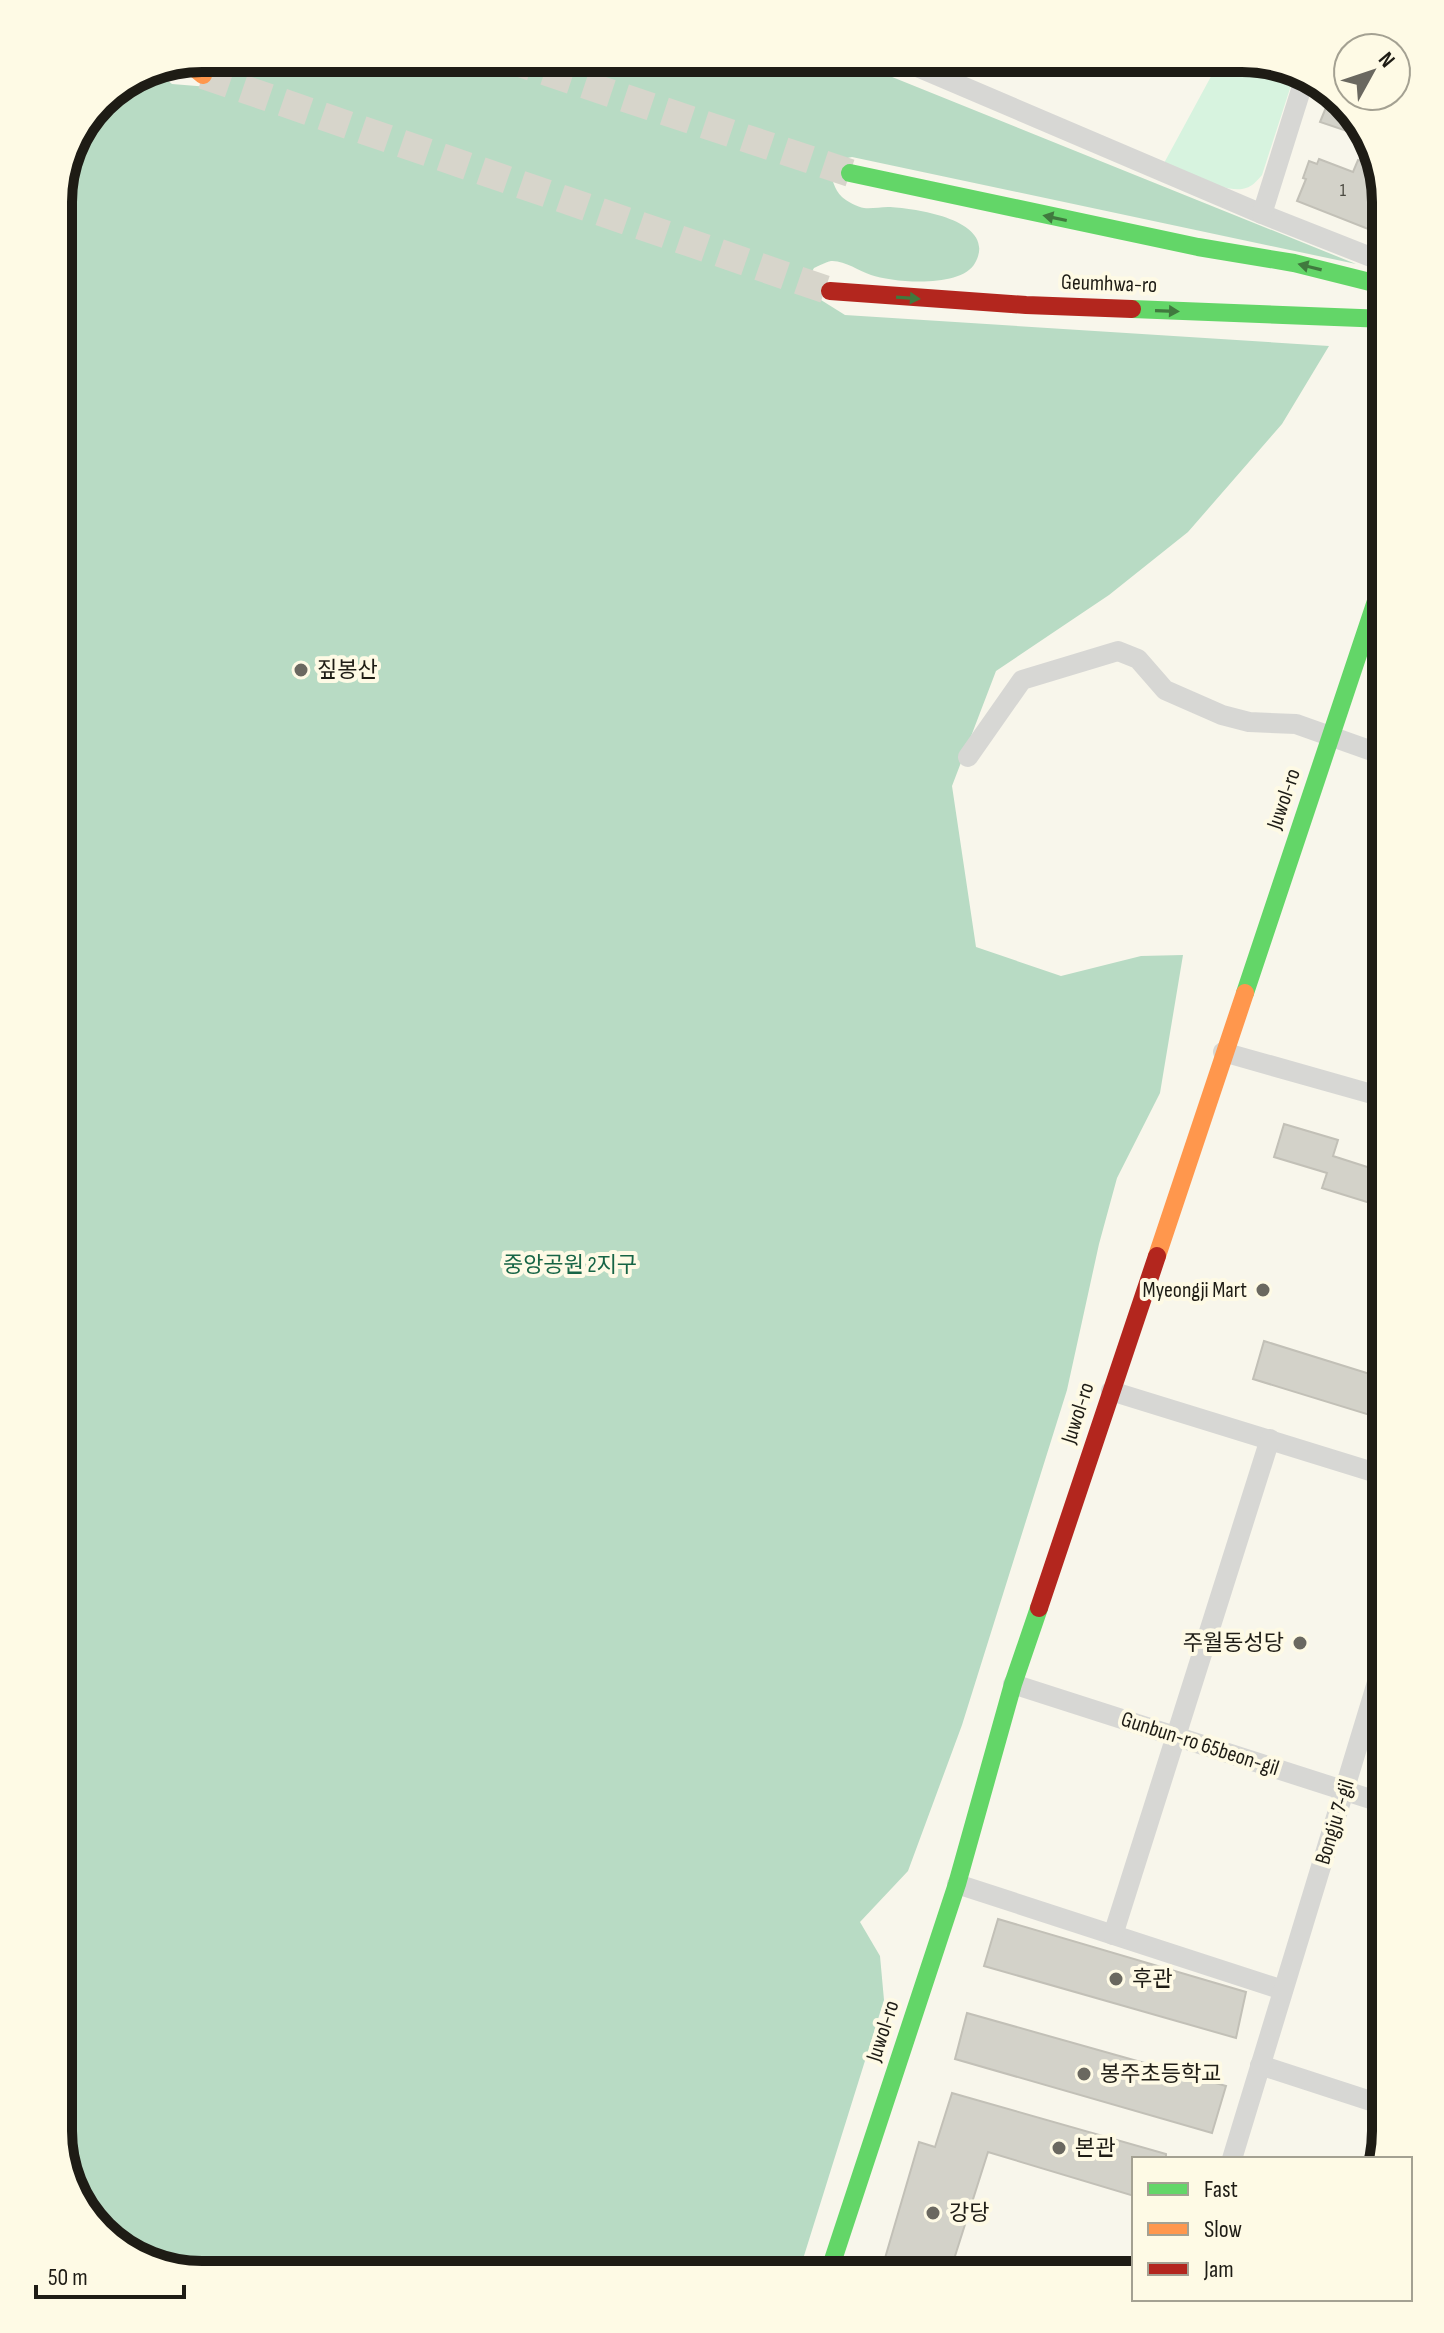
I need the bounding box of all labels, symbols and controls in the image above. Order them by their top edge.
north arrow [1332,32,1412,112]
text: N [1372,47,1400,73]
house number: 1 [1340,180,1347,201]
one-way arrow [1042,211,1067,224]
one-way arrow [1298,261,1323,273]
street label: Geumhwa-ro [1060,269,1158,299]
one-way arrow [896,292,921,305]
one-way arrow [1155,304,1181,317]
place label: 짚봉산 [317,657,378,684]
marker: 짚봉산 [292,661,310,679]
street label: Juwol-ro [1261,765,1307,834]
park label: 중앙공원 2지구 [503,1252,637,1279]
place label: Myeongji Mart [1143,1277,1247,1304]
marker: Myeongji Mart [1254,1281,1272,1299]
street label: Juwol-ro [1055,1379,1100,1448]
place label: 주월동성당 [1183,1630,1284,1657]
marker: 주월동성당 [1291,1634,1309,1652]
street label: Gunbun-ro 65beon-gil [1118,1706,1282,1782]
street label: Bongju 7-gil [1309,1776,1361,1868]
place label: 후관 [1132,1966,1172,1993]
marker: 후관 [1107,1970,1125,1988]
street label: Juwol-ro [860,1997,905,2066]
place label: 봉주초등학교 [1100,2061,1221,2088]
marker: 봉주초등학교 [1075,2065,1093,2083]
place label: 본관 [1075,2135,1115,2162]
marker: 본관 [1050,2139,1068,2157]
legend [1132,2157,1412,2301]
text: Fast [1204,2175,1238,2204]
place label: 강당 [949,2200,989,2227]
marker: 강당 [924,2204,942,2222]
text: Slow [1204,2215,1242,2244]
scale bar [36,2249,184,2299]
text: Jam [1203,2255,1234,2284]
text: 50 m [48,2263,88,2292]

